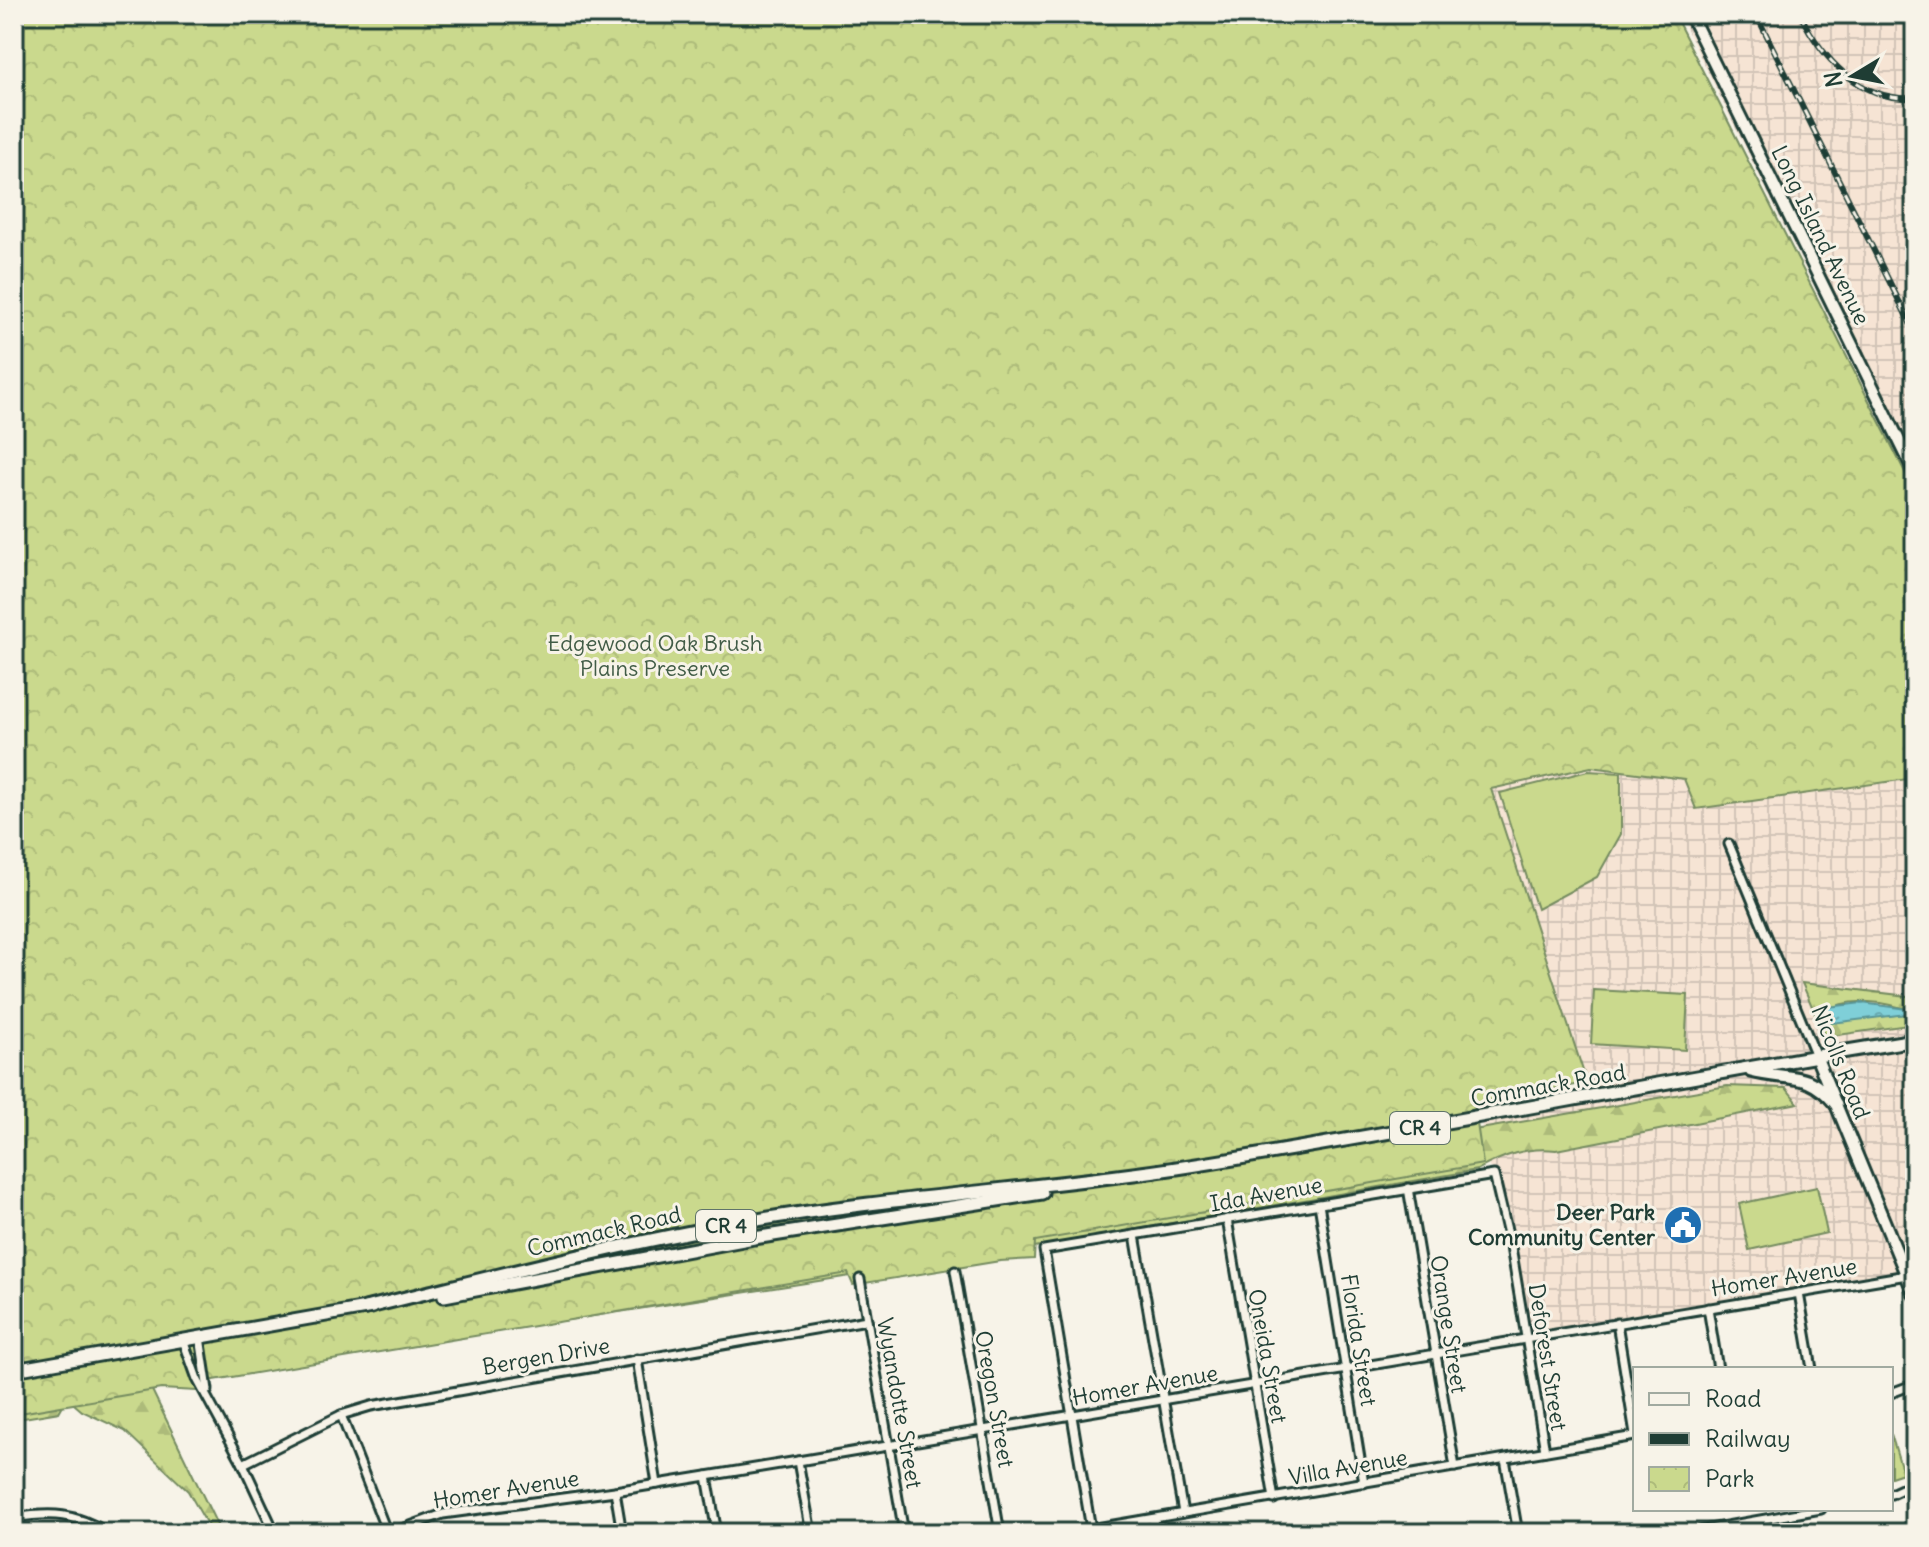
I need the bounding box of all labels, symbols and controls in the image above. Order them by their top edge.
north arrow [1813,36,1893,116]
text: N [1818,70,1848,89]
street label: Long Island Avenue [1765,141,1877,329]
park label: Edgewood Oak Brush Plains Preserve [548,629,762,682]
street label: Nicolls Road [1806,1001,1876,1123]
street label: Commack Road [1468,1058,1628,1112]
road number: CR 4 [1390,1112,1450,1144]
street label: Ida Avenue [1208,1170,1324,1218]
place label: Deer Park Community Center [1468,1198,1656,1251]
street label: Commack Road [524,1200,684,1262]
public building icon: Deer Park Community Center [1662,1204,1704,1246]
road number: CR 4 [696,1210,756,1242]
street label: Homer Avenue [1709,1252,1859,1302]
street label: Orange Street [1424,1253,1474,1395]
street label: Florida Street [1335,1272,1383,1408]
street label: Deforest Street [1523,1282,1573,1432]
street label: Oneida Street [1242,1287,1294,1425]
street label: Wyandotte Street [871,1315,929,1491]
street label: Oregon Street [969,1328,1021,1470]
street label: Bergen Drive [480,1331,612,1381]
street label: Homer Avenue [1070,1358,1220,1412]
legend [1633,1367,1893,1511]
text: Road [1705,1383,1761,1413]
text: Railway [1705,1423,1791,1453]
street label: Villa Avenue [1286,1443,1410,1491]
text: Park [1705,1463,1755,1493]
street label: Homer Avenue [431,1464,581,1514]

